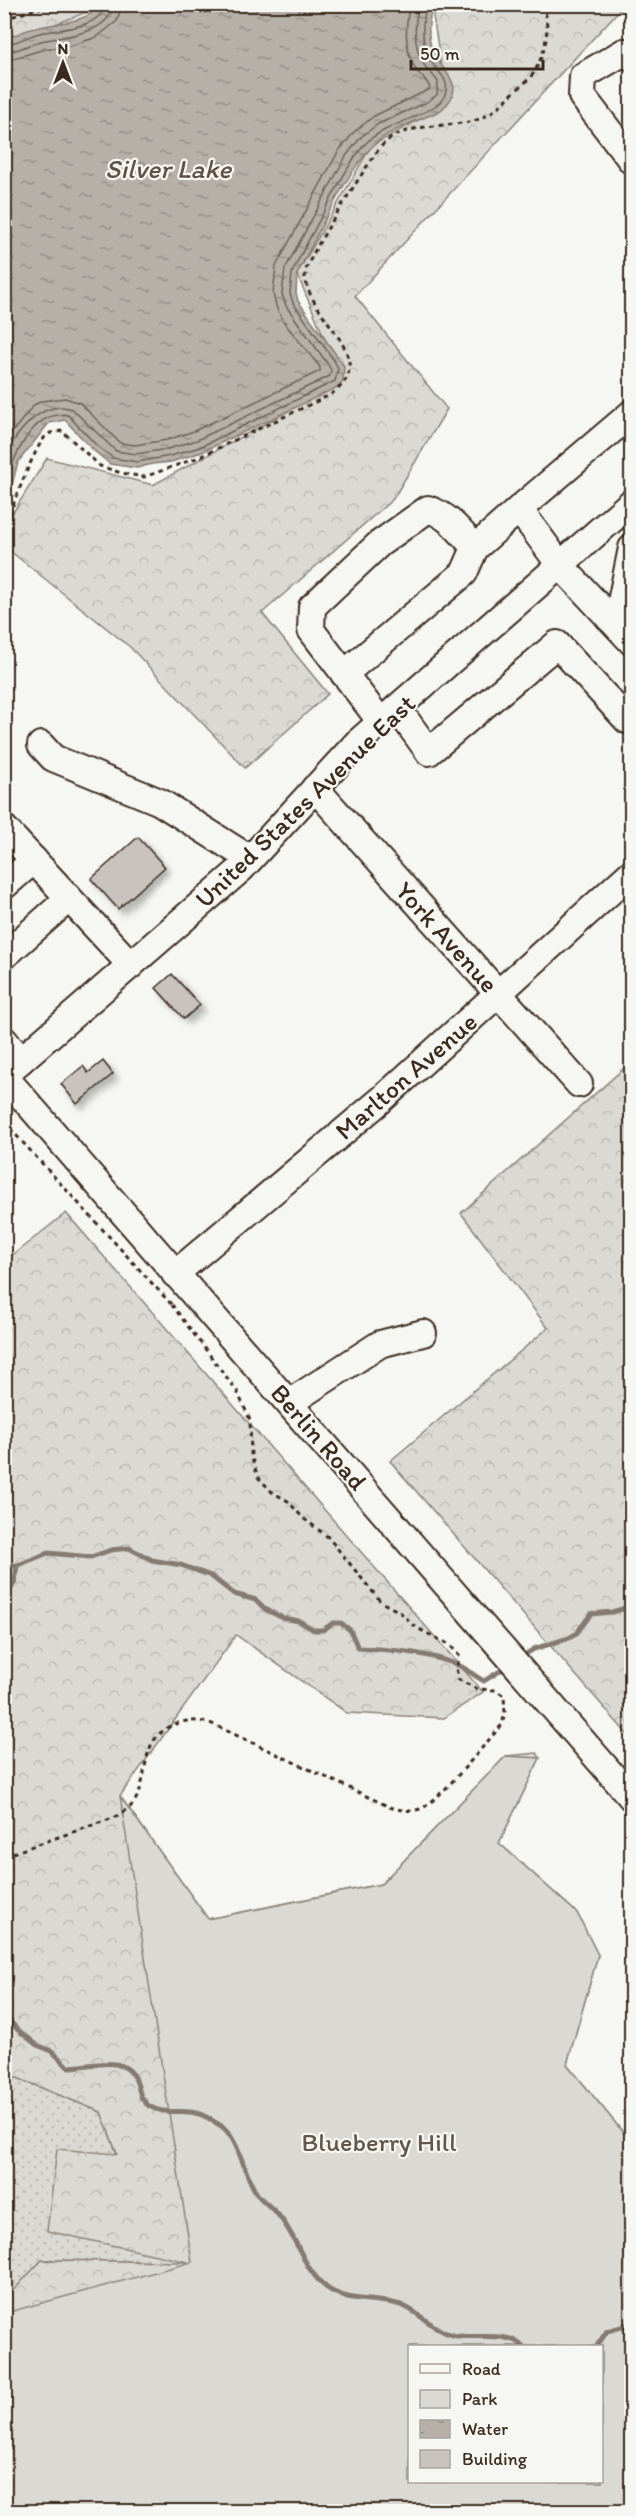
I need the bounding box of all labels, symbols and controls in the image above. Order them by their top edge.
north arrow [33,33,93,93]
scale bar [411,33,543,71]
text: N [58,39,68,58]
text: 50 m [420,43,460,65]
water label: Silver Lake [105,152,232,185]
street label: United States Avenue East [188,687,422,915]
street label: York Avenue [389,875,505,999]
street label: Marlton Avenue [328,1006,484,1146]
street label: Berlin Road [264,1377,374,1497]
park label: Blueberry Hill [302,2126,457,2158]
legend [408,2345,603,2483]
text: Road [462,2358,501,2380]
text: Park [462,2388,497,2410]
text: Water [462,2418,508,2440]
text: Building [462,2448,528,2470]

